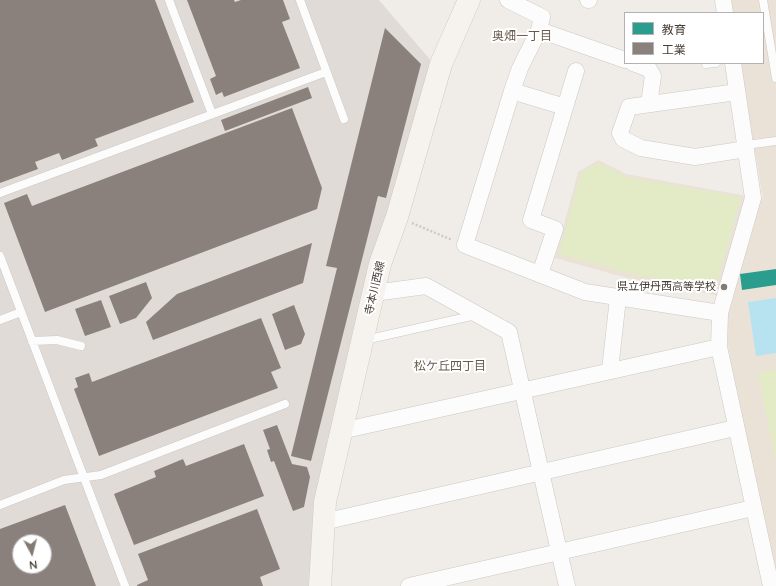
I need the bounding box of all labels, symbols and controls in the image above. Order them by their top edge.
legend [624,12,764,64]
text: 教育 [662,22,686,37]
district label: 奥畑一丁目 [492,29,552,43]
text: 工業 [662,42,686,57]
street label: 寺本川西線 [362,260,388,316]
place label: 県立伊丹西高等学校 [617,280,716,294]
marker: 県立伊丹西高等学校 [719,282,729,292]
district label: 松ケ丘四丁目 [414,359,486,373]
north arrow [12,534,52,574]
text: N [28,557,38,572]

